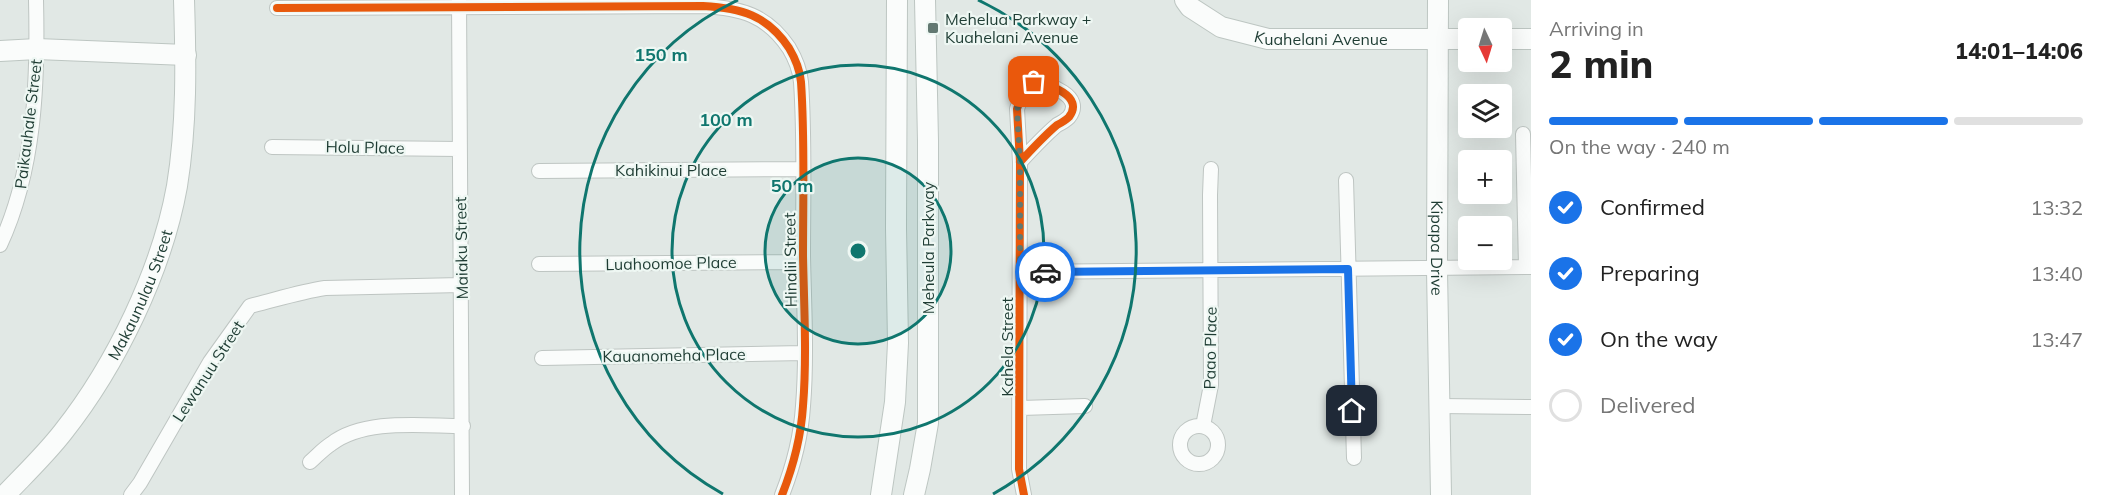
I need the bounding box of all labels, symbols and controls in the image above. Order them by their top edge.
place label: Mehelua Parkway + Kuahelani Avenue [945,9,1091,47]
text: Arriving in [1549,16,1644,41]
north arrow [1458,18,1512,72]
map controls [1458,18,1512,270]
marker: Mehelua Parkway + Kuahelani Avenue [926,21,940,35]
street label: Kuahelani Avenue [1252,26,1388,49]
text: 14:01–14:06 [1955,37,2083,65]
text: 2 min [1549,39,1654,88]
text: 150 m [634,43,688,66]
pin [1008,56,1059,107]
street label: Paikauhale Street [10,58,46,190]
icon: bag [1017,65,1050,98]
button: layers [1458,84,1512,138]
text: 100 m [699,108,753,131]
text: On the way · 240 m [1549,134,1730,159]
street label: Holu Place [325,136,405,158]
button: + [1458,150,1512,204]
street label: Kahikinui Place [615,160,727,180]
text: 50 m [771,174,813,197]
street label: Meheula Parkway [918,181,938,314]
icon: check [1549,191,1582,224]
text: Confirmed [1600,193,1705,221]
text: 13:32 [2030,195,2083,220]
street label: Maiaku Street [450,196,472,299]
street label: Kipapa Drive [1427,200,1447,296]
street label: Hinalii Street [779,212,801,308]
button: − [1458,216,1512,270]
street label: Makaunulau Street [103,227,176,364]
centre of rings [848,241,868,261]
courier [1015,242,1075,302]
street label: Luahoomoe Place [605,252,737,274]
icon: car [1029,256,1062,289]
icon: check [1549,257,1582,290]
text: Preparing [1600,259,1700,287]
text: 13:40 [2030,261,2083,286]
street label: Kahela Street [997,297,1017,397]
street label: Paao Place [1199,306,1221,390]
street label: Lewanuu Street [168,316,248,425]
icon: check [1549,323,1582,356]
text: On the way [1600,325,1718,353]
text: 13:47 [2030,327,2083,352]
street label: Kauanomeha Place [602,344,746,366]
pin [1326,385,1377,436]
text: Delivered [1600,391,1695,419]
icon: home [1335,394,1368,427]

